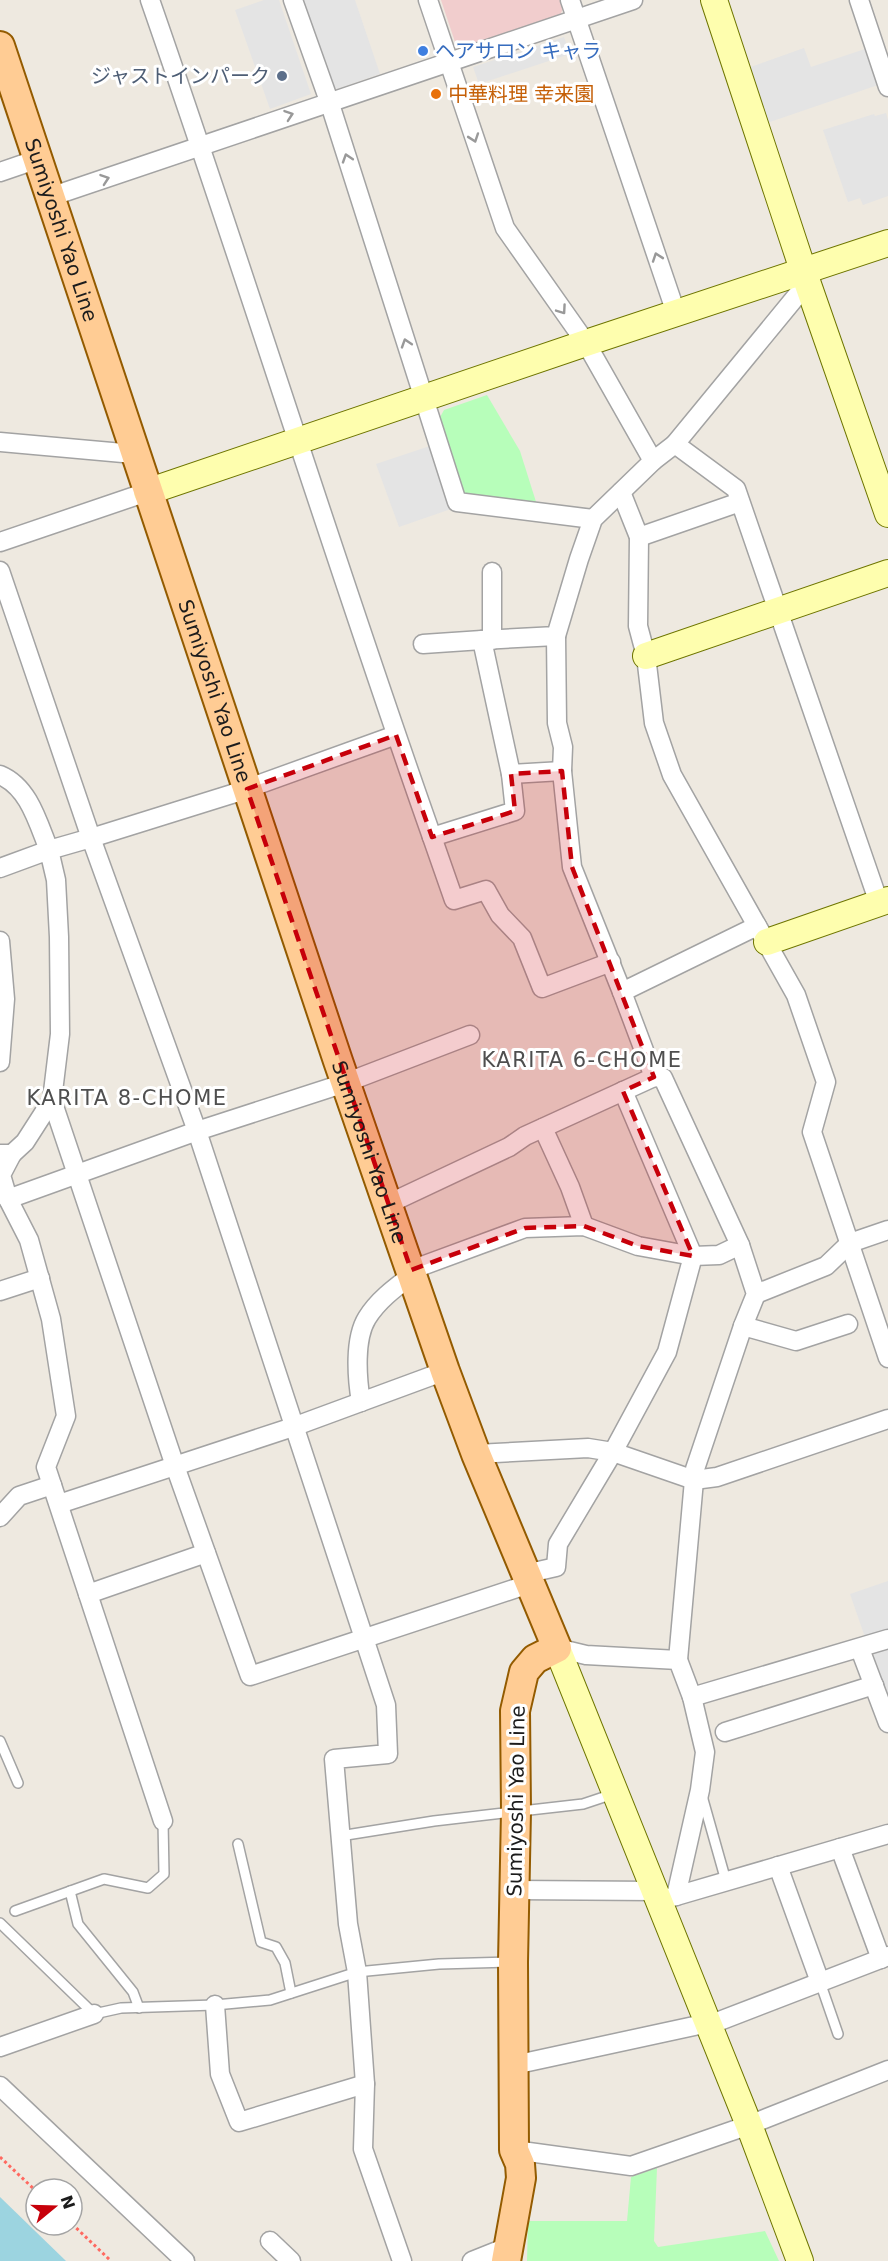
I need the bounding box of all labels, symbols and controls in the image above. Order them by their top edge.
place label: ヘアサロン キャラ [435,39,601,63]
marker: ヘアサロン キャラ [416,44,430,58]
place label: ジャストインパーク [91,64,270,88]
marker: ジャストインパーク [275,69,289,83]
place label: 中華料理 幸来園 [448,82,594,106]
marker: 中華料理 幸来園 [429,87,443,101]
one-way arrow [283,110,294,123]
one-way arrow [467,132,480,143]
street label: Sumiyoshi Yao Line [20,135,103,325]
one-way arrow [342,153,354,164]
one-way arrow [99,173,110,186]
one-way arrow [652,253,664,263]
one-way arrow [555,303,566,314]
one-way arrow [401,338,413,349]
street label: Sumiyoshi Yao Line [173,596,257,786]
district label: KARITA 6-CHOME [481,1048,683,1072]
street label: Sumiyoshi Yao Line [327,1057,412,1246]
district label: KARITA 8-CHOME [26,1086,228,1110]
street label: Sumiyoshi Yao Line [502,1705,530,1897]
north arrow [24,2177,84,2237]
text: N [57,2193,79,2212]

